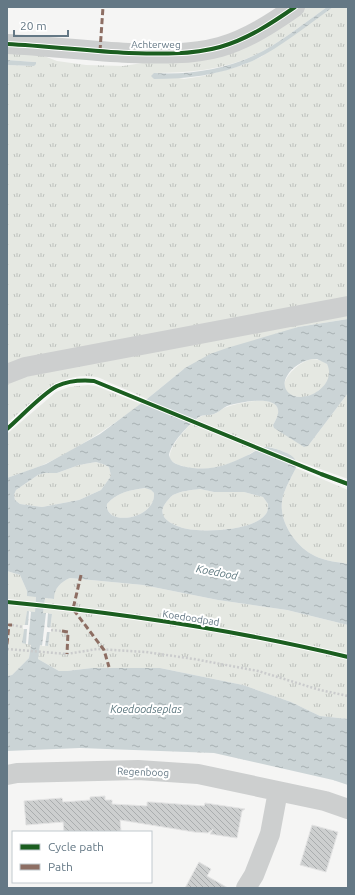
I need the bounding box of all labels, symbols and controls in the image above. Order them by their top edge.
scale bar [14,12,68,38]
text: 20 m [20,19,47,32]
street label: Achterweg [131,39,181,50]
water label: Koedood [195,562,240,582]
street label: Koedoodpad [162,608,220,628]
water label: Koedoodseplas [110,703,182,715]
street label: Regenboog [117,766,169,778]
legend [12,831,152,883]
text: Cycle path [48,840,104,853]
text: Path [48,860,73,873]

